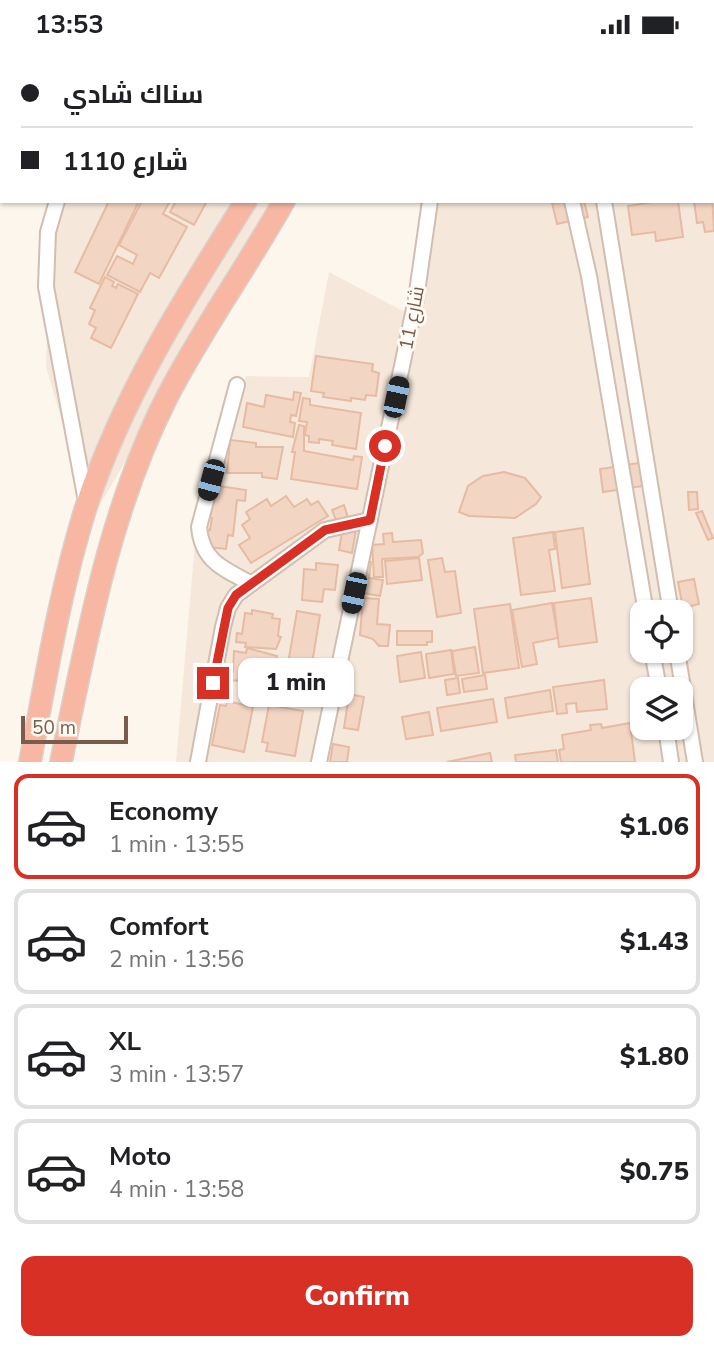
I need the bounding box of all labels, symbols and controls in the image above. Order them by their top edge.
text: 13:53 [35,7,104,42]
text: سناك شادي [63,77,203,112]
text: شارع 1110 [63,144,188,179]
street label: شارع 11 [393,284,431,352]
car [382,374,411,420]
route start [369,430,401,462]
car [196,457,227,503]
car [340,570,369,616]
map controls [630,600,693,740]
button: locate [630,600,693,663]
callout: 1 min [238,659,353,707]
route end [197,667,229,699]
text: 1 min [266,667,326,698]
button: layers [630,677,693,740]
scale bar [21,713,128,745]
text: 50 m [32,715,76,741]
text: Economy [109,794,218,829]
icon: car [25,795,88,858]
text: $1.06 [620,809,689,844]
text: 1 min · 13:55 [109,829,244,860]
text: Comfort [109,909,209,944]
icon: car [25,910,88,973]
text: $1.43 [620,924,689,959]
text: 2 min · 13:56 [109,944,244,975]
text: XL [109,1024,141,1059]
icon: car [25,1025,88,1088]
text: $1.80 [620,1039,689,1074]
text: 3 min · 13:57 [109,1059,244,1090]
text: Moto [109,1139,171,1174]
icon: car [25,1140,88,1203]
text: $0.75 [620,1154,689,1189]
text: 4 min · 13:58 [109,1174,244,1205]
button: Confirm [21,1256,693,1336]

